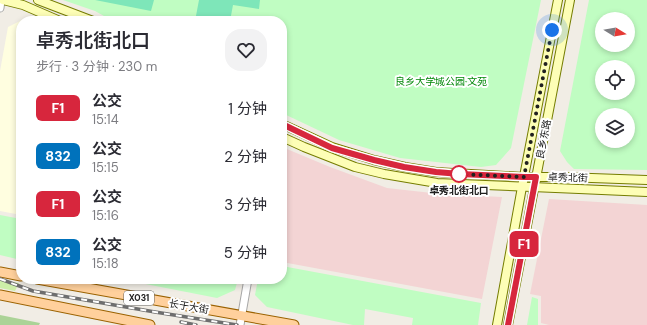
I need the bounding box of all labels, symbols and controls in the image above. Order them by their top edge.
north arrow [595,12,635,52]
map controls [595,12,635,148]
your location [542,20,562,40]
text: 卓秀北街北口 [36,28,150,53]
button: heart [225,29,267,71]
text: 步行 · 3 分钟 · 230 m [36,58,157,75]
button: locate [595,60,635,100]
park label: 良乡大学城公园·文苑 [395,75,487,88]
text: 公交 [92,91,122,111]
text: F1 [52,99,64,117]
text: 1 分钟 [228,99,267,119]
button: layers [595,108,635,148]
text: 15:14 [92,111,119,128]
street label: 良乡东路 [533,118,554,160]
text: 公交 [92,139,122,159]
text: 832 [45,147,71,165]
text: 2 分钟 [224,147,267,167]
text: 15:15 [92,159,119,176]
marker: 卓秀北街北口 [450,165,468,183]
street label: 卓秀北街 [548,170,588,185]
place label: 卓秀北街北口 [429,184,489,197]
text: 公交 [92,187,122,207]
text: F1 [52,195,64,213]
text: 3 分钟 [224,195,267,215]
text: 15:16 [92,207,119,224]
line badge: F1 [506,231,542,257]
text: 公交 [92,235,122,255]
text: F1 [518,235,530,253]
text: 832 [45,243,71,261]
text: 5 分钟 [224,243,267,263]
text: 15:18 [92,255,119,272]
road number: X031 [124,291,154,305]
street label: 长于大街 [168,297,210,316]

